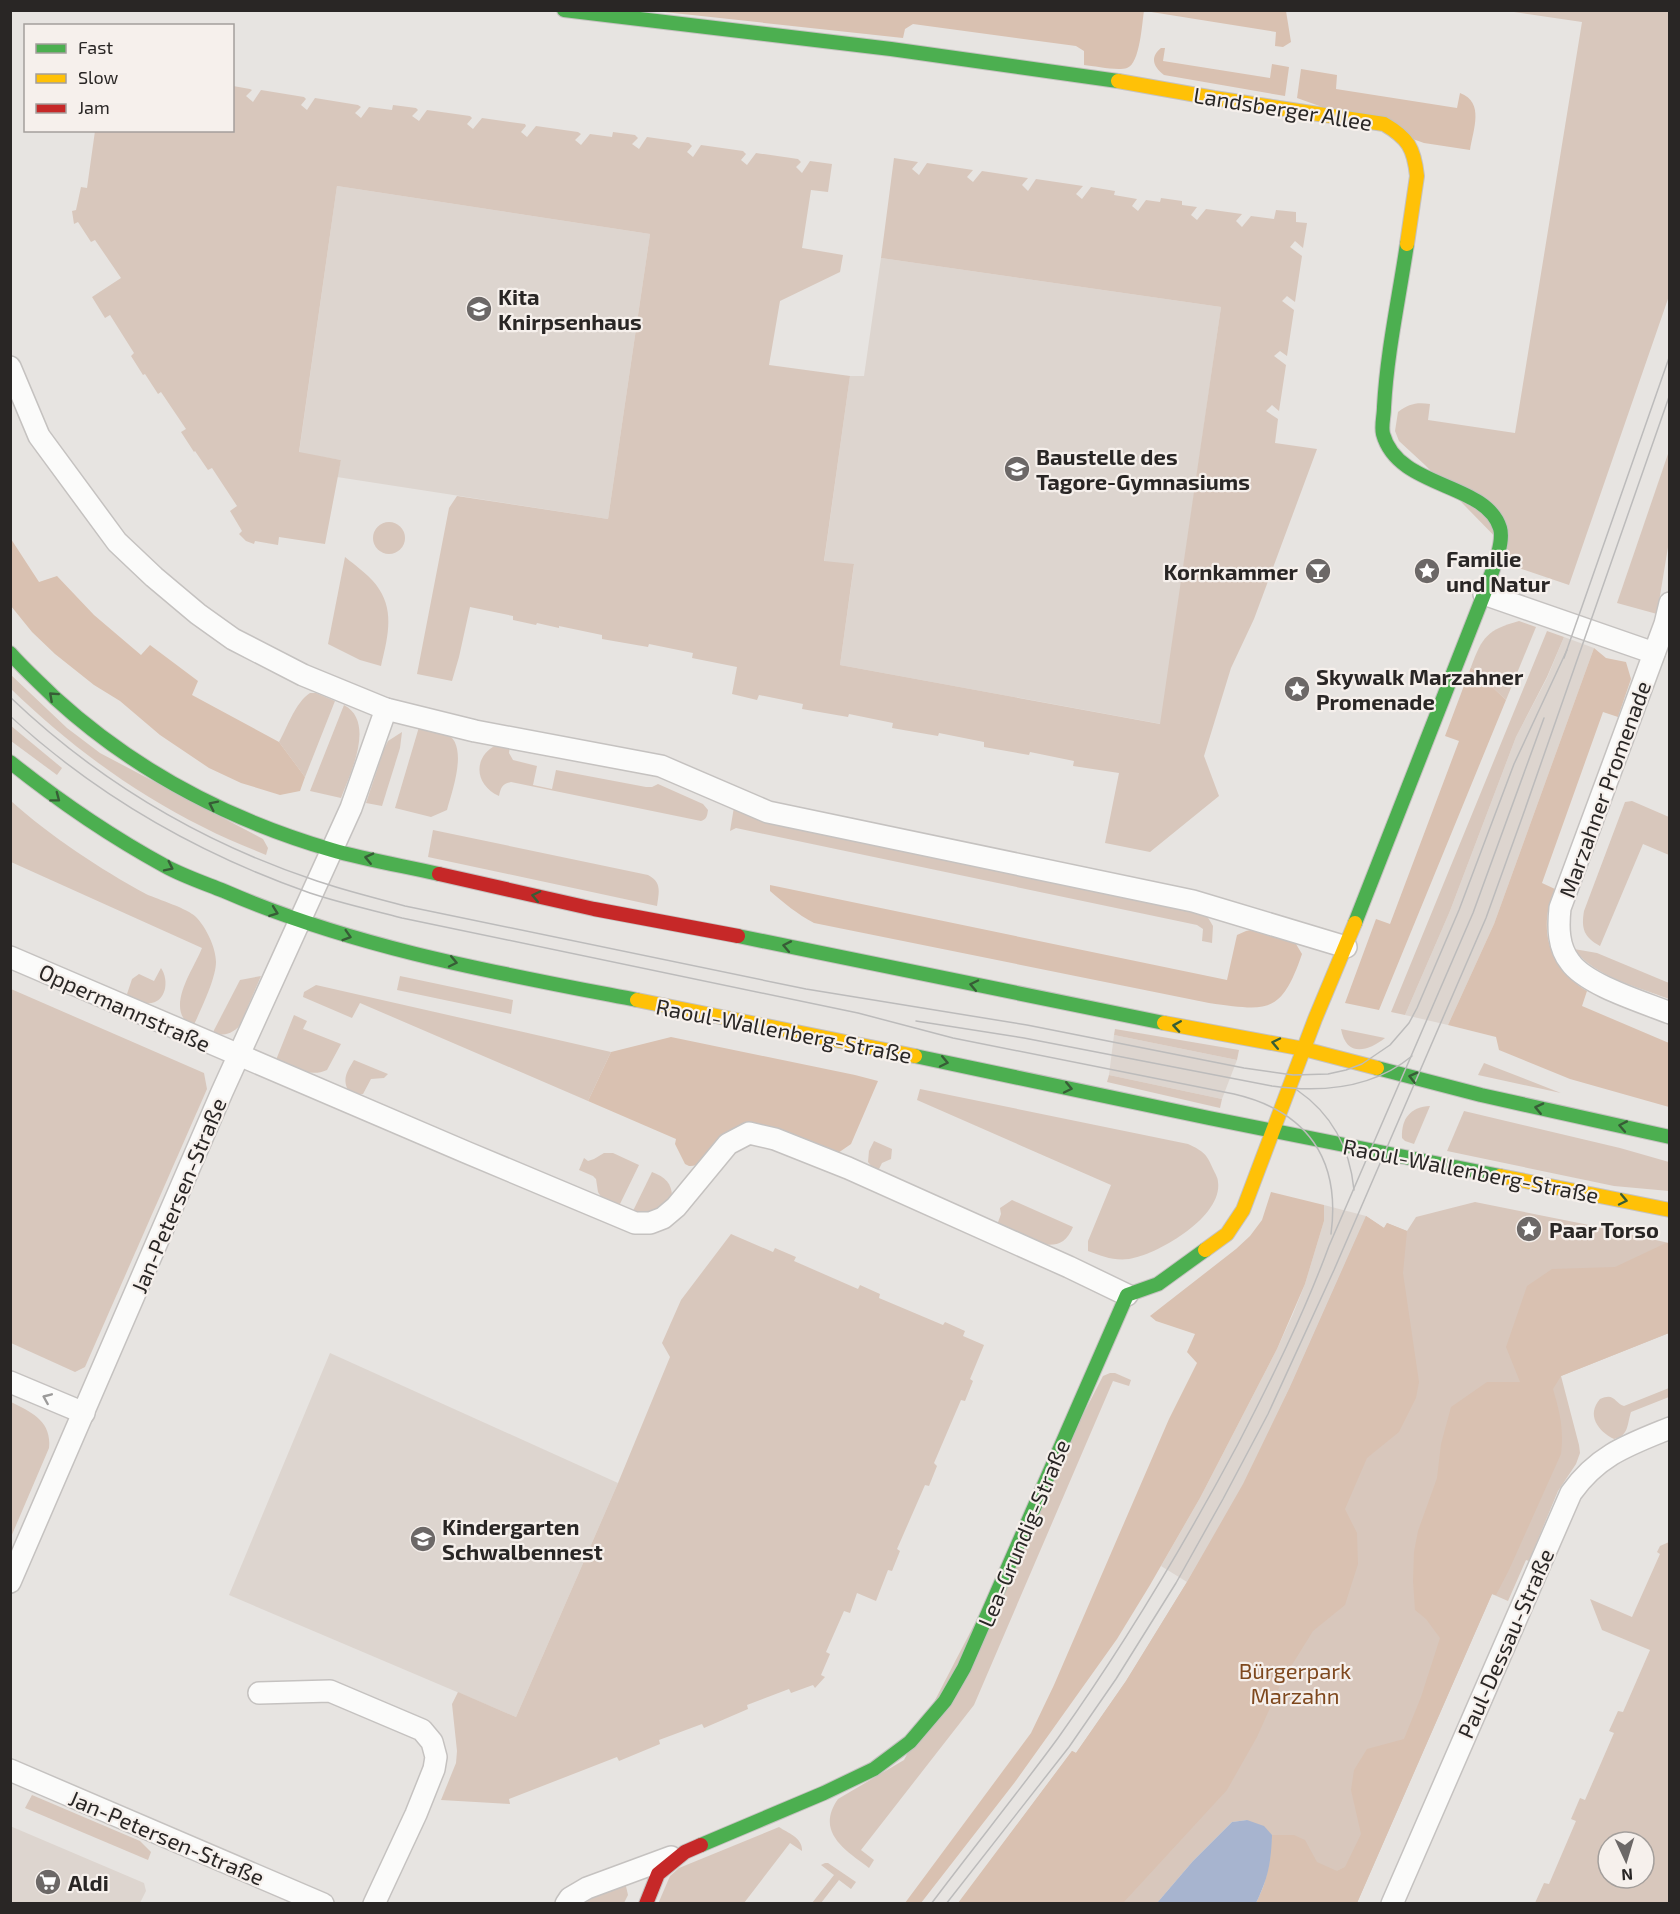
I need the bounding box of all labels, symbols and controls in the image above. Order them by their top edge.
legend [24,24,234,132]
text: Fast [78,36,113,58]
text: Slow [78,66,119,88]
street label: Landsberger Allee [1192,81,1374,135]
text: Jam [78,96,110,118]
place label: Kita Knirpsenhaus [498,283,642,334]
school or university icon: Kita Knirpsenhaus [464,294,494,324]
place label: Baustelle des Tagore-Gymnasiums [1036,443,1250,495]
school or university icon: Baustelle des Tagore-Gymnasiums [1002,454,1032,484]
place label: Familie und Natur [1446,545,1551,596]
bar icon: Kornkammer [1303,556,1333,586]
place icon: Familie und Natur [1412,556,1442,586]
place label: Kornkammer [1163,558,1299,584]
place label: Skywalk Marzahner Promenade [1316,663,1524,714]
place icon: Skywalk Marzahner Promenade [1282,674,1312,704]
street label: Marzahner Promenade [1553,677,1655,901]
one-way arrow [49,692,60,703]
one-way arrow [50,791,61,802]
one-way arrow [209,801,220,812]
one-way arrow [364,853,374,866]
one-way arrow [163,859,174,871]
one-way arrow [532,891,542,904]
one-way arrow [268,904,278,917]
one-way arrow [341,929,352,941]
one-way arrow [782,940,792,953]
one-way arrow [447,955,457,968]
street label: Oppermannstraße [35,958,215,1056]
one-way arrow [969,979,979,992]
street label: Raoul-Wallenberg-Straße [654,992,914,1068]
one-way arrow [1173,1020,1183,1033]
one-way arrow [1271,1037,1281,1050]
one-way arrow [938,1055,948,1068]
one-way arrow [1408,1072,1418,1085]
one-way arrow [1062,1081,1072,1094]
street label: Jan-Petersen-Straße [125,1094,231,1296]
one-way arrow [1535,1102,1545,1115]
one-way arrow [1618,1120,1628,1133]
street label: Raoul-Wallenberg-Straße [1341,1132,1601,1208]
one-way arrow [1618,1193,1628,1206]
place icon: Paar Torso [1514,1214,1544,1244]
place label: Paar Torso [1549,1216,1659,1242]
one-way arrow [43,1393,54,1405]
street label: Lea-Grundig-Straße [972,1435,1074,1631]
place label: Kindergarten Schwalbennest [442,1513,603,1564]
school or university icon: Kindergarten Schwalbennest [408,1524,438,1554]
street label: Paul-Dessau-Straße [1452,1544,1558,1742]
park label: Bürgerpark Marzahn [1239,1657,1351,1708]
street label: Jan-Petersen-Straße [66,1784,268,1890]
north arrow [1596,1830,1656,1890]
text: N [1621,1866,1634,1885]
supermarket icon: Aldi [33,1867,63,1897]
place label: Aldi [68,1869,109,1895]

